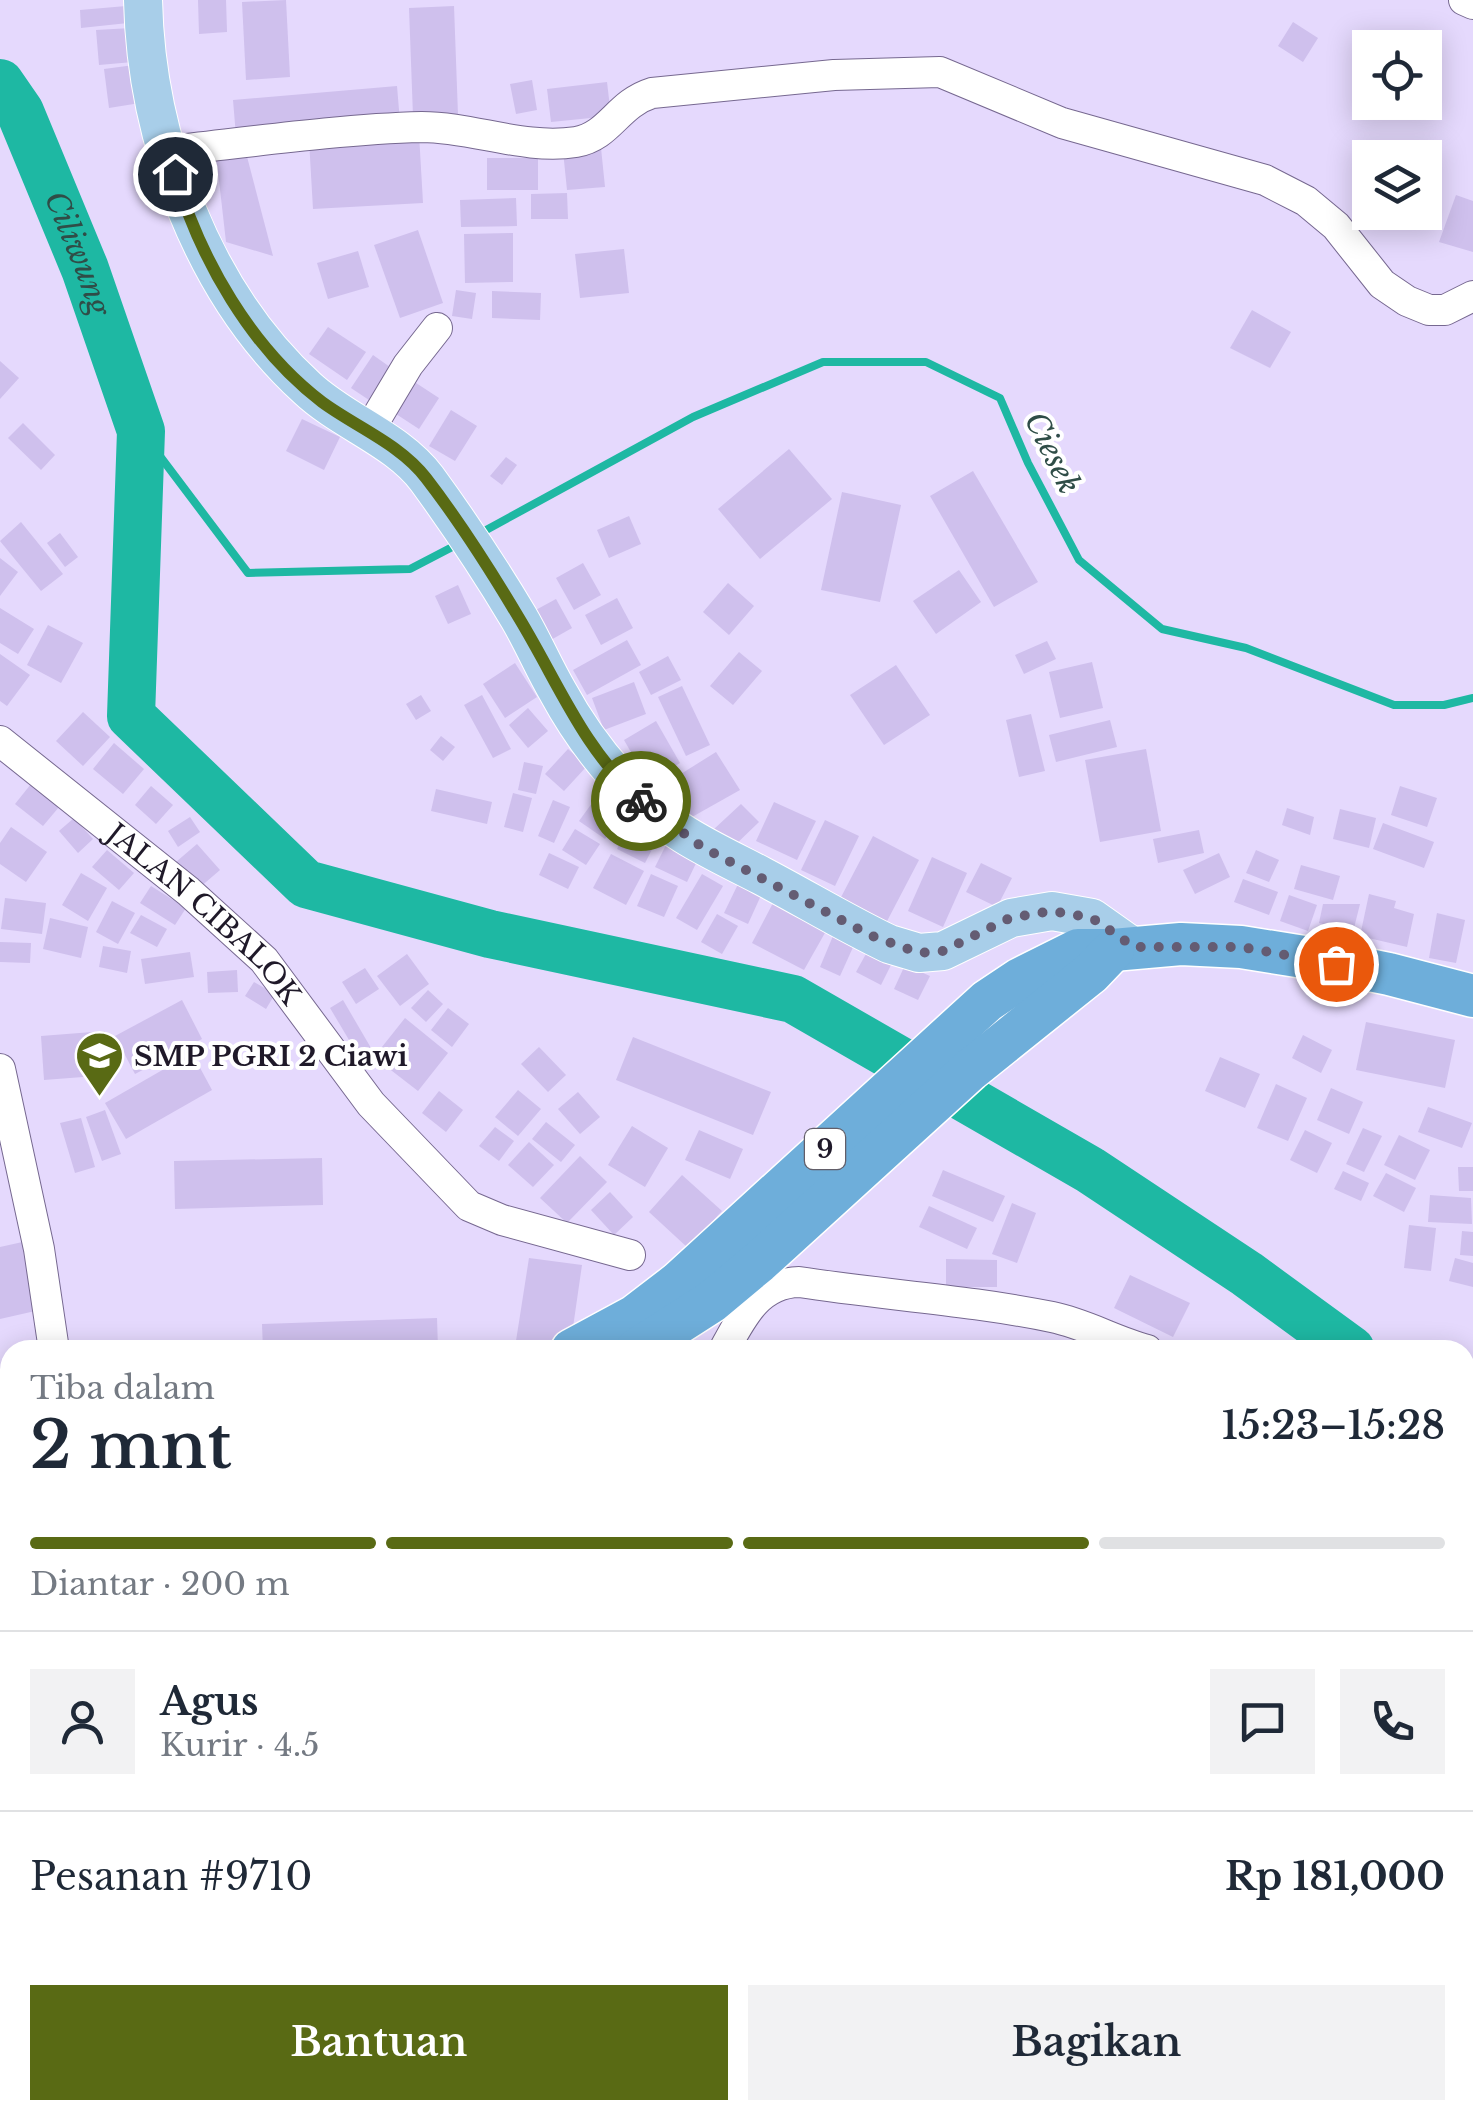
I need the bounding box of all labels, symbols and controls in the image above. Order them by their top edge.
map controls [1352,30,1442,230]
button: locate [1352,30,1442,120]
pin [133,132,218,217]
button: layers [1352,140,1442,230]
icon: home [148,147,203,202]
water label: Ciliwung [37,186,119,322]
water label: Ciesek [1017,406,1088,500]
courier [591,751,691,851]
icon: bike [614,774,669,829]
street label: JALAN CIBALOK [96,814,309,1013]
pin [1294,922,1379,1007]
icon: bag [1309,937,1364,992]
school or university icon: SMP PGRI 2 Ciawi [73,1030,125,1098]
place label: SMP PGRI 2 Ciawi [134,1039,408,1074]
road number: 9 [805,1129,845,1169]
text: Tiba dalam [30,1368,215,1408]
text: 15:23–15:28 [1221,1402,1445,1449]
text: 2 mnt [30,1405,232,1486]
text: Diantar · 200 m [30,1564,290,1604]
button: person [30,1669,135,1774]
button: chat [1210,1669,1315,1774]
button: phone [1340,1669,1445,1774]
text: Agus [160,1678,259,1725]
text: Kurir · 4.5 [160,1725,320,1765]
text: Pesanan #9710 [30,1853,312,1900]
text: Rp 181,000 [1225,1853,1445,1900]
button: Bantuan [30,1985,728,2100]
button: Bagikan [748,1985,1445,2100]

